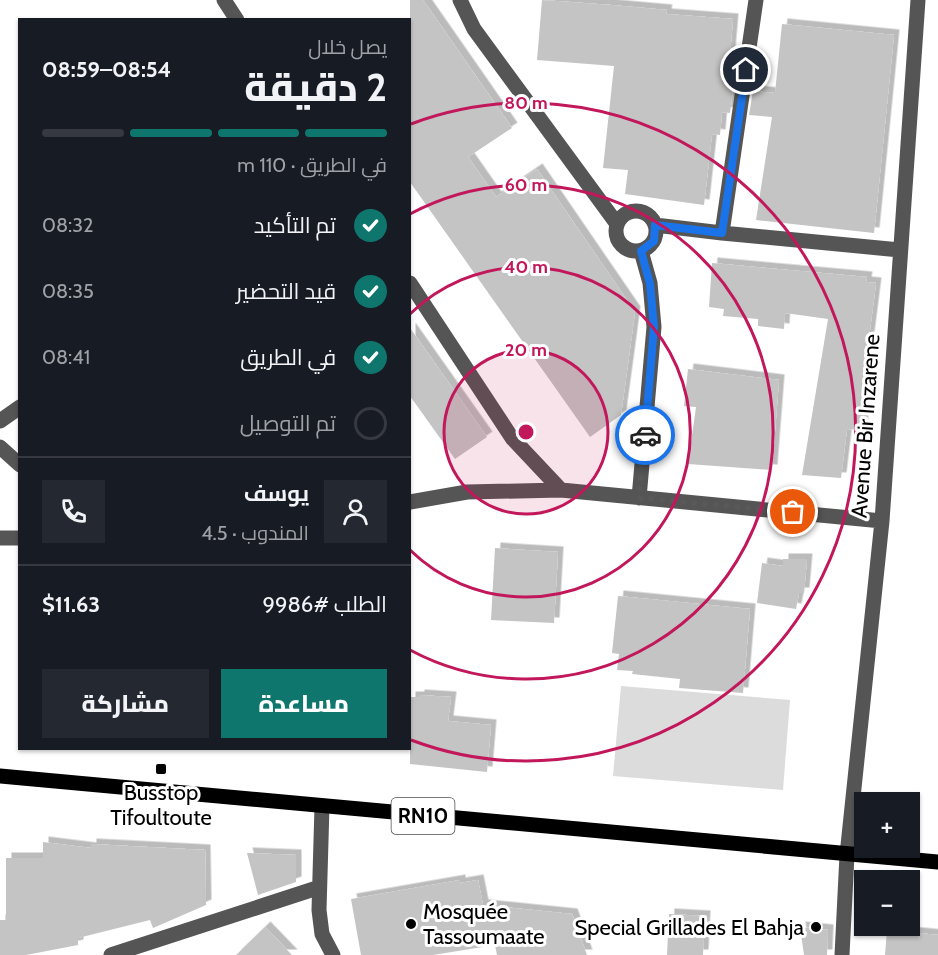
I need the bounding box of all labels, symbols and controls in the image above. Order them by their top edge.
text: يصل خلال [308,35,387,59]
pin [720,44,771,95]
icon: home [729,53,762,86]
text: 08:54–08:59 [42,56,171,83]
text: 2 دقيقة [244,63,387,111]
text: 80 m [504,92,548,114]
text: في الطريق · 110 m [237,153,387,177]
text: 60 m [505,174,547,196]
icon: check [354,209,387,242]
text: تم التأكيد [254,212,336,239]
text: 08:32 [42,213,94,237]
text: 40 m [504,256,548,278]
icon: check [354,275,387,308]
text: قيد التحضير [236,278,336,305]
text: 08:35 [42,279,94,303]
street label: Avenue Bir Inzarene [846,333,885,519]
text: 20 m [505,339,547,361]
icon: check [354,341,387,374]
text: في الطريق [240,344,336,371]
text: 08:41 [42,345,90,369]
courier [615,405,675,465]
text: تم التوصيل [240,410,336,437]
icon: car [629,419,662,452]
centre of rings [516,422,536,442]
button: phone [42,480,105,543]
text: يوسف [244,480,309,507]
button: person [324,480,387,543]
pin [767,486,818,537]
icon: bag [776,495,809,528]
text: المندوب · 4.5 [201,521,309,545]
text: $11.63 [42,591,100,618]
text: الطلب #9986 [263,591,387,618]
button: مشاركة [42,669,209,738]
button: مساعدة [221,669,387,738]
marker: Busstop Tifoultoute [154,762,168,776]
place label: Busstop Tifoultoute [110,779,212,831]
map controls [854,792,920,936]
button: + [854,792,920,858]
road number: RN10 [392,798,454,834]
button: − [854,870,920,936]
place label: Mosquée Tassoumaate [423,898,545,950]
place label: Special Grillades El Bahja [574,914,804,941]
marker: Mosquée Tassoumaate [404,917,418,931]
marker: Special Grillades El Bahja [809,920,823,934]

